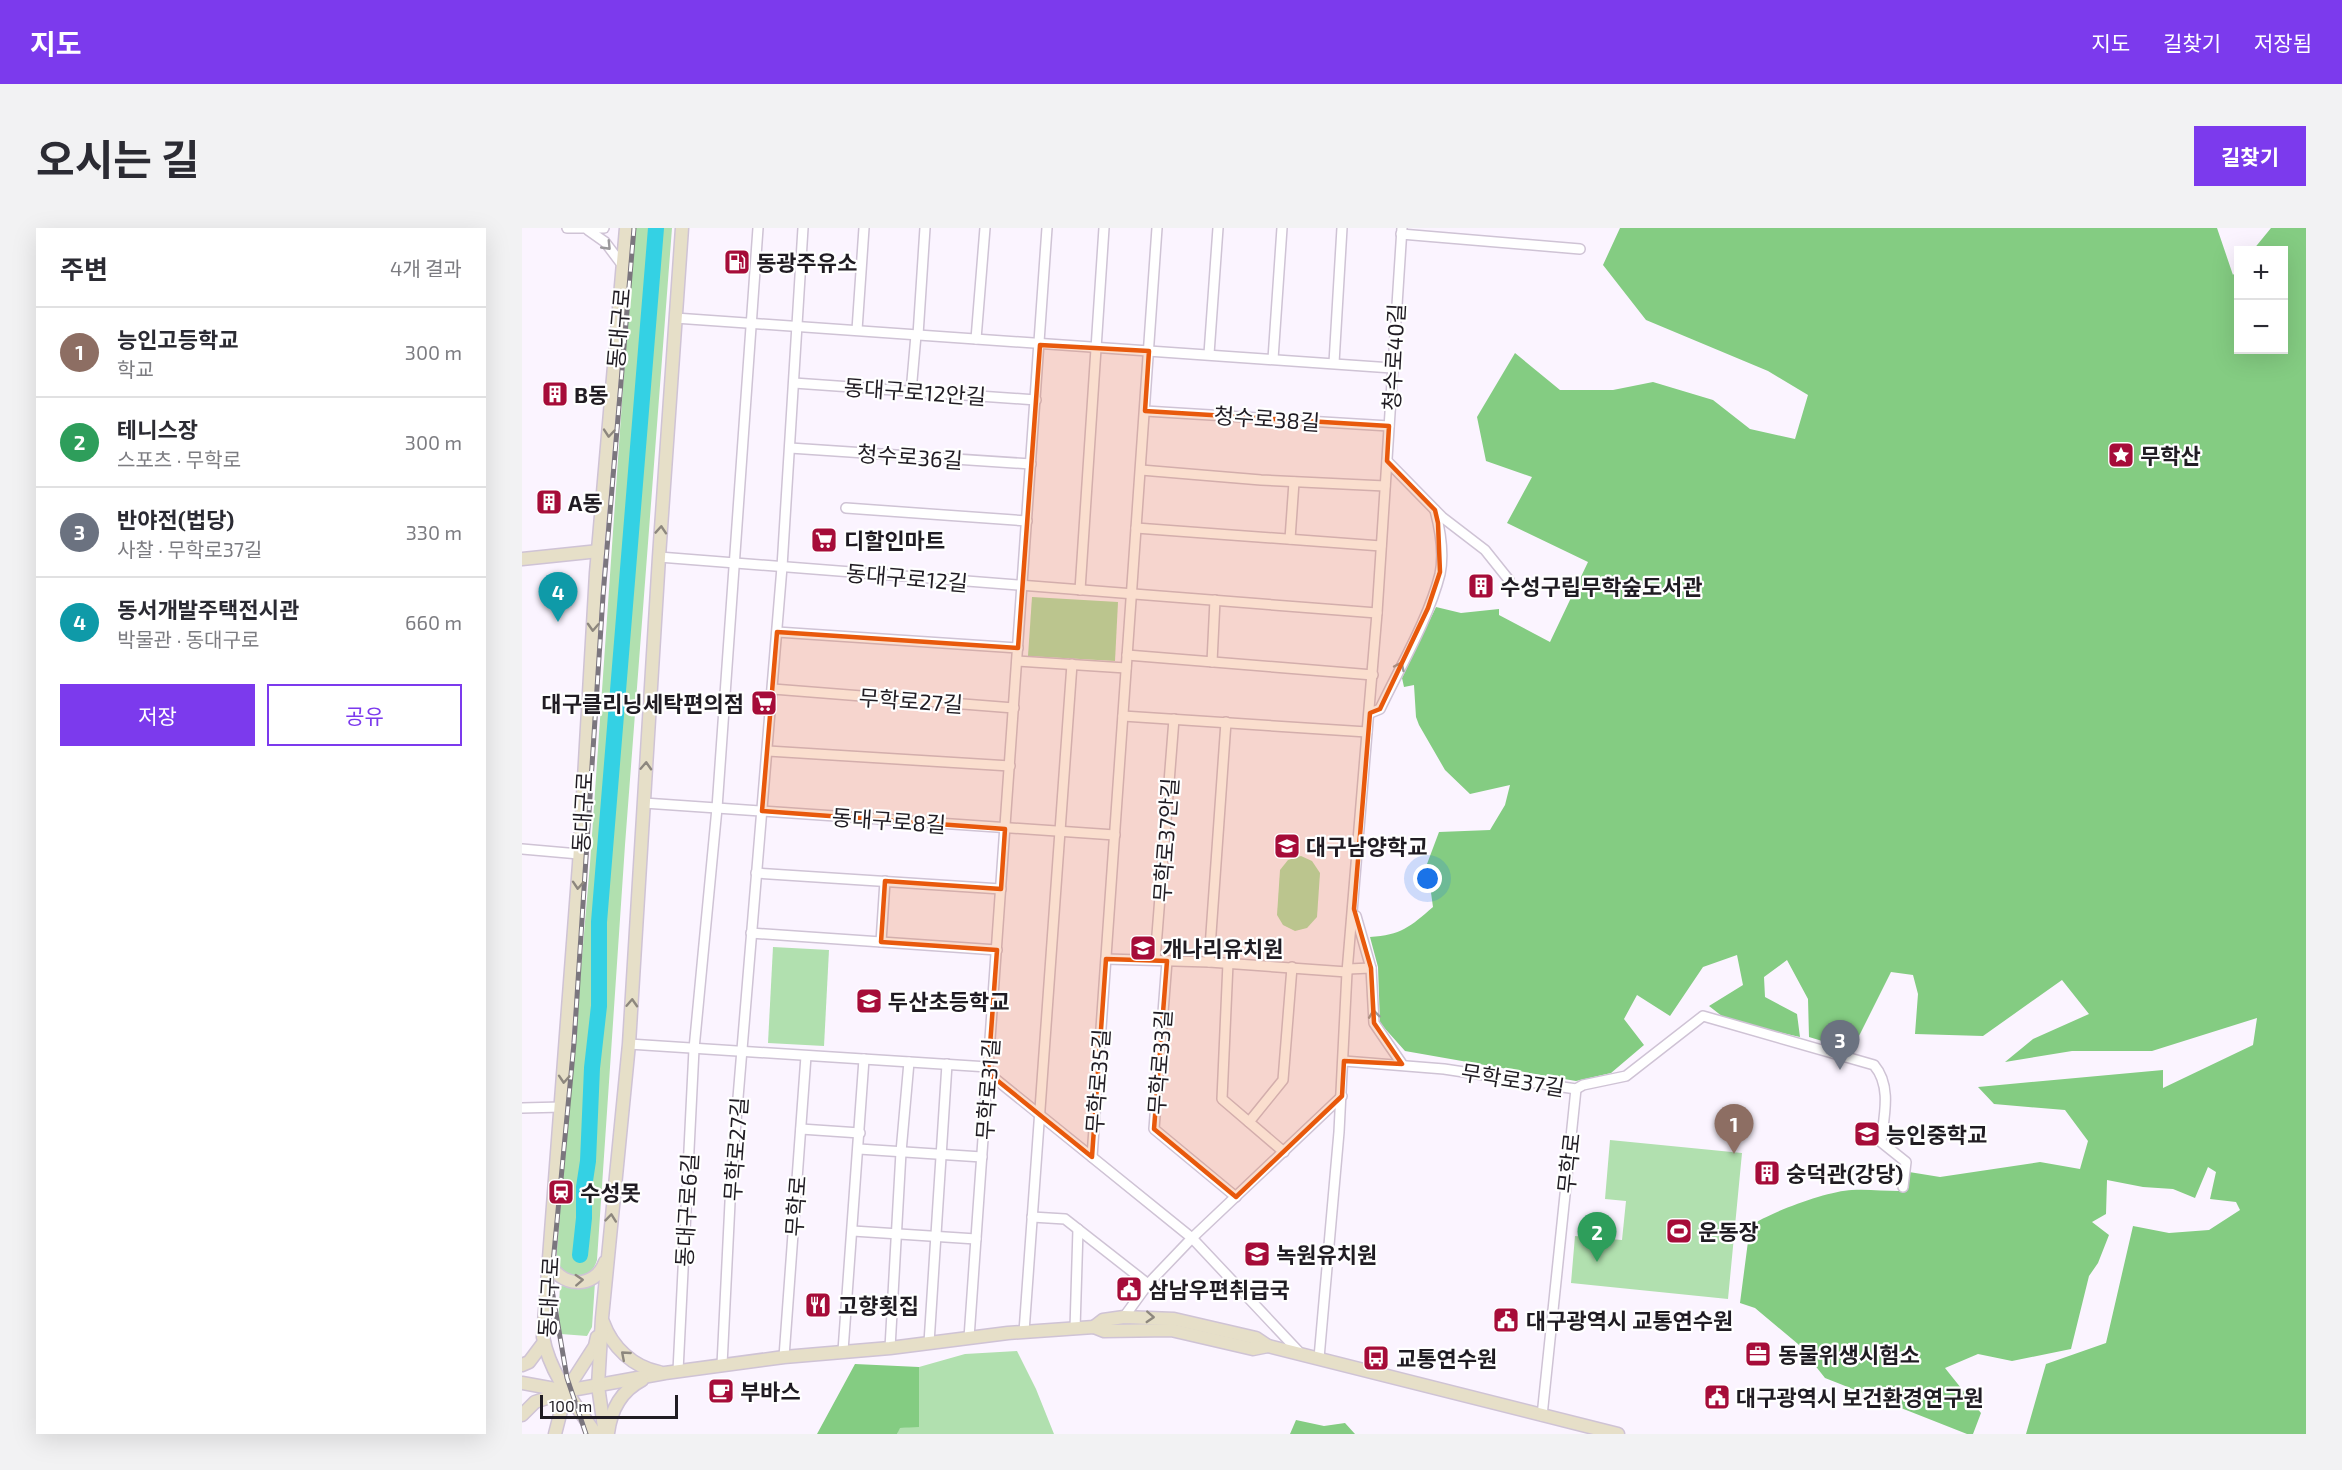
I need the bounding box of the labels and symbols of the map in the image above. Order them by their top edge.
one-way arrow [600,239,611,250]
fuel station icon: 동광주유소 [722,247,752,277]
place label: 동광주유소 [756,249,857,275]
street label: 동대구로 [602,287,634,369]
street label: 청수로40길 [1377,303,1409,411]
street label: 동대구로12안길 [843,373,987,409]
building icon: B동 [540,379,570,409]
place label: B동 [574,381,608,407]
street label: 청수로38길 [1213,401,1321,435]
one-way arrow [603,428,616,437]
street label: 청수로36길 [856,439,964,473]
place icon: 무학산 [2106,440,2136,470]
place label: 무학산 [2140,442,2201,468]
building icon: A동 [534,487,564,517]
place label: A동 [568,489,603,515]
one-way arrow [654,525,667,534]
supermarket icon: 디할인마트 [809,525,839,555]
place label: 디할인마트 [844,527,945,553]
street label: 동대구로12길 [845,559,969,595]
building icon: 수성구립무학숲도서관 [1466,571,1496,601]
pin: 4 [538,572,578,622]
place label: 수성구립무학숲도서관 [1500,573,1702,599]
one-way arrow [586,623,599,632]
one-way arrow [1393,662,1405,673]
street label: 무학로27길 [858,683,964,717]
supermarket icon: 대구클리닝세탁편의점 [749,688,779,718]
place label: 대구클리닝세탁편의점 [542,690,744,716]
one-way arrow [639,762,652,771]
street label: 동대구로 [567,771,597,853]
street label: 무학로37안길 [1148,777,1182,903]
street label: 동대구로8길 [831,803,947,837]
school or university icon: 대구남양학교 [1272,831,1302,861]
place label: 대구남양학교 [1306,833,1427,859]
your location [1413,864,1442,893]
one-way arrow [571,880,584,889]
school or university icon: 개나리유치원 [1128,933,1158,963]
place label: 개나리유치원 [1162,935,1283,961]
school or university icon: 두산초등학교 [854,986,884,1016]
place label: 두산초등학교 [888,988,1009,1014]
one-way arrow [625,998,638,1007]
street label: 무학로33길 [1142,1009,1176,1115]
one-way arrow [1368,1010,1381,1019]
pin: 3 [1820,1020,1860,1070]
street label: 무학로35길 [1080,1028,1114,1134]
street label: 무학로31길 [970,1037,1004,1141]
street label: 무학로37길 [1459,1058,1567,1100]
one-way arrow [557,1075,570,1084]
street label: 무학로27길 [718,1096,752,1202]
pin: 1 [1714,1104,1754,1154]
school or university icon: 능인중학교 [1852,1119,1882,1149]
place label: 능인중학교 [1886,1121,1987,1147]
street label: 무학로 [1552,1131,1584,1195]
street label: 동대구로6길 [670,1152,702,1268]
building icon: 숭덕관(강당) [1752,1158,1782,1188]
place label: 숭덕관(강당) [1786,1160,1903,1186]
street label: 무학로 [780,1175,810,1237]
station icon: 수성못 [546,1177,576,1207]
place label: 수성못 [580,1179,641,1205]
pin: 2 [1578,1212,1616,1262]
one-way arrow [604,1213,617,1222]
sports icon: 운동장 [1664,1216,1694,1246]
place label: 운동장 [1698,1218,1759,1244]
school or university icon: 녹원유치원 [1242,1239,1272,1269]
place label: 녹원유치원 [1276,1241,1377,1267]
street label: 동대구로 [533,1256,563,1338]
one-way arrow [575,1274,584,1287]
public building icon: 삼남우편취급국 [1114,1274,1144,1304]
place label: 삼남우편취급국 [1148,1276,1290,1302]
restaurant icon: 고향횟집 [803,1290,833,1320]
place label: 고향횟집 [838,1292,919,1318]
public building icon: 대구광역시 교통연수원 [1491,1305,1521,1335]
place label: 대구광역시 교통연수원 [1526,1307,1733,1333]
one-way arrow [1145,1311,1154,1324]
office icon: 동물위생시험소 [1743,1339,1773,1369]
place label: 동물위생시험소 [1778,1341,1920,1367]
bus stop icon: 교통연수원 [1361,1343,1391,1373]
place label: 교통연수원 [1396,1345,1497,1371]
one-way arrow [621,1351,632,1362]
cafe icon: 부바스 [706,1376,736,1406]
place label: 부바스 [740,1378,801,1404]
public building icon: 대구광역시 보건환경연구원 [1702,1382,1732,1412]
place label: 대구광역시 보건환경연구원 [1736,1384,1984,1410]
scale bar [540,1392,678,1420]

